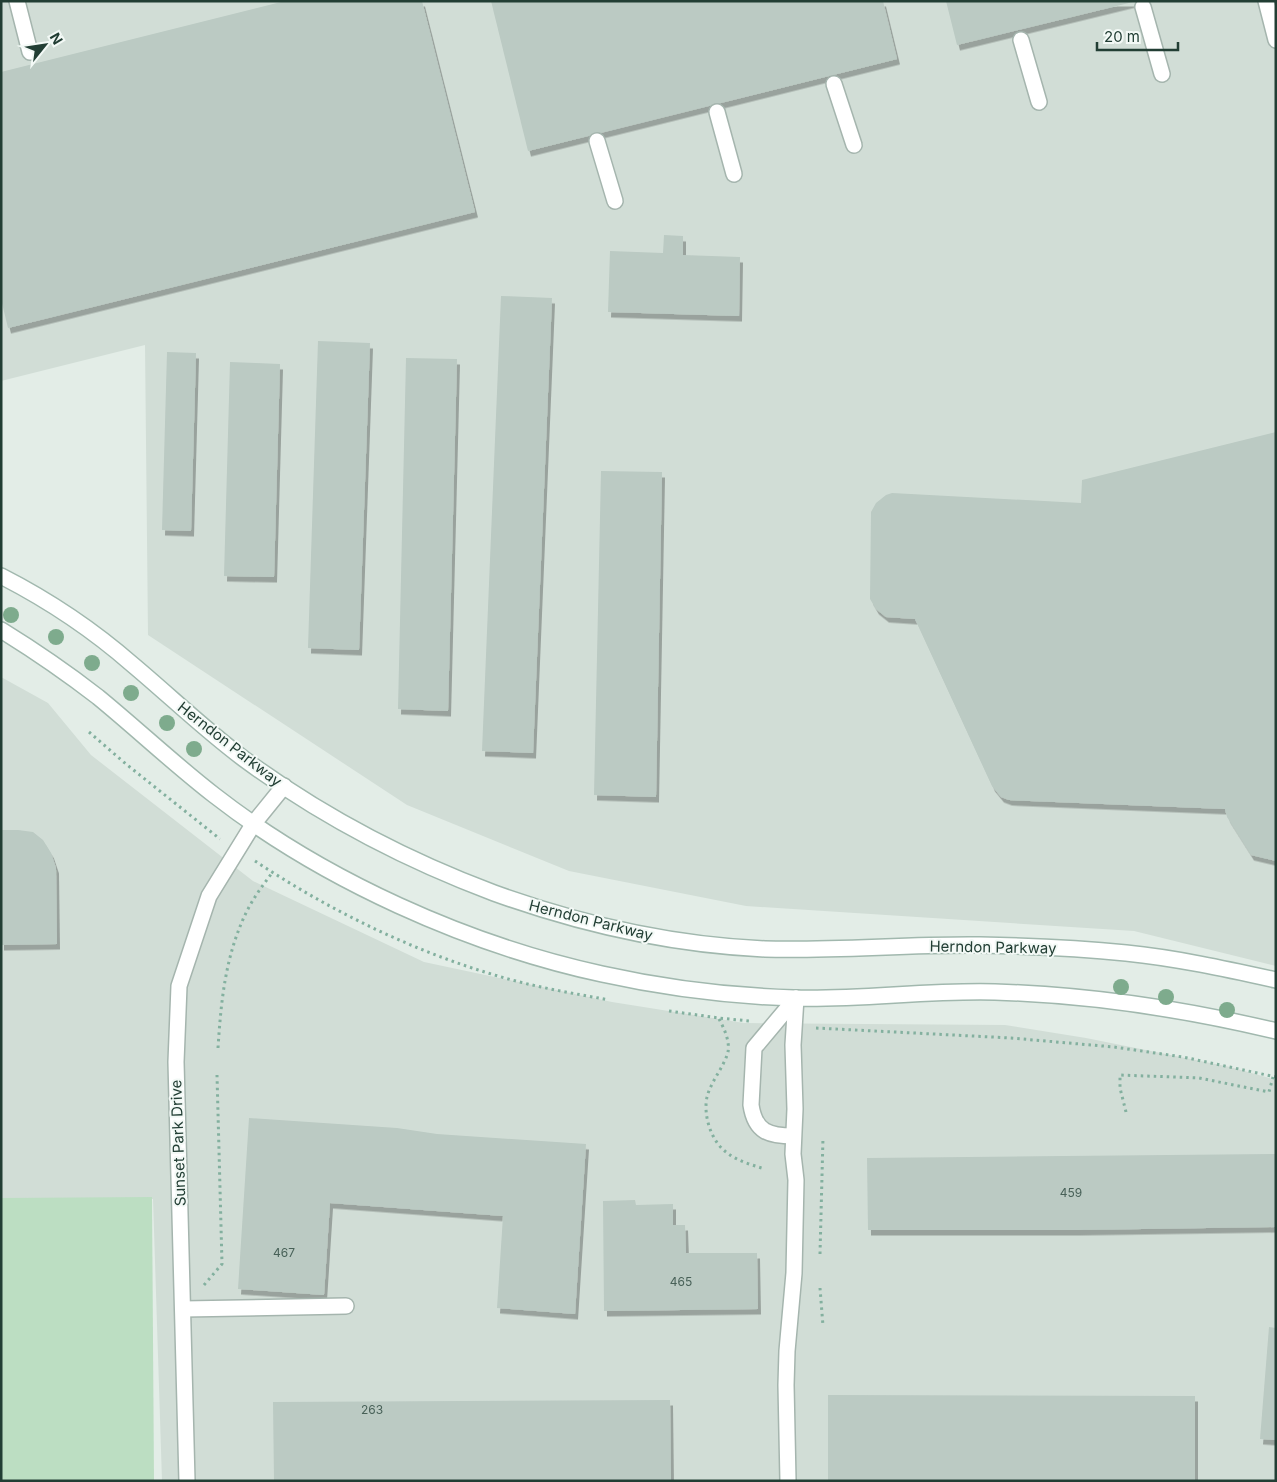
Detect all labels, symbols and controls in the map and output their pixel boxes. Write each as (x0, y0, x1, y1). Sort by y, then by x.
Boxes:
north arrow (20, 20, 70, 70)
scale bar (1097, 20, 1178, 52)
text: 20 m (1104, 27, 1140, 46)
text: N (47, 29, 67, 47)
street label: Herndon Parkway (174, 697, 286, 791)
street label: Herndon Parkway (527, 895, 655, 945)
street label: Herndon Parkway (929, 936, 1057, 958)
street label: Sunset Park Drive (166, 1079, 190, 1207)
house number: 459 (1060, 1185, 1082, 1200)
house number: 467 (273, 1245, 295, 1260)
house number: 465 (670, 1274, 692, 1289)
house number: 263 (361, 1402, 383, 1417)

